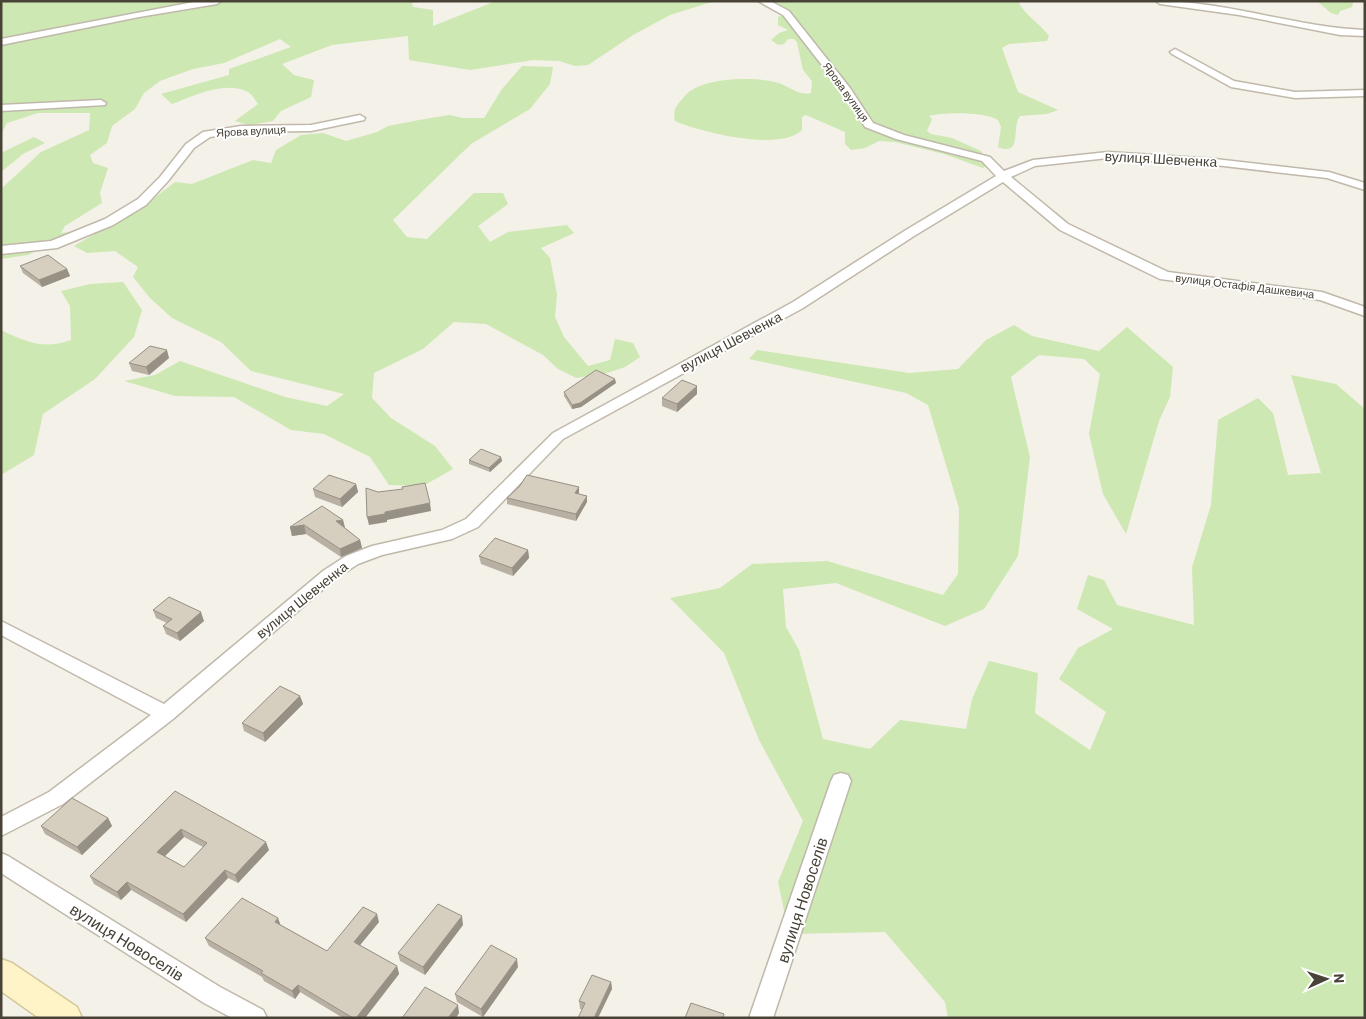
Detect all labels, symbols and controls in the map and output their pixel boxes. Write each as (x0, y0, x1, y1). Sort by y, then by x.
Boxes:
street label: Ярова вулиця (821, 60, 872, 124)
street label: Ярова вулиця (216, 122, 286, 139)
street label: вулиця Шевченка (1104, 147, 1218, 170)
street label: вулиця Остафія Дашкевича (1175, 271, 1316, 301)
street label: вулиця Шевченка (677, 308, 785, 376)
street label: вулиця Шевченка (253, 557, 351, 642)
street label: вулиця Новоселів (772, 835, 831, 965)
street label: вулиця Новоселів (67, 899, 188, 984)
north arrow (1301, 954, 1351, 1004)
text: N (1331, 973, 1348, 983)

